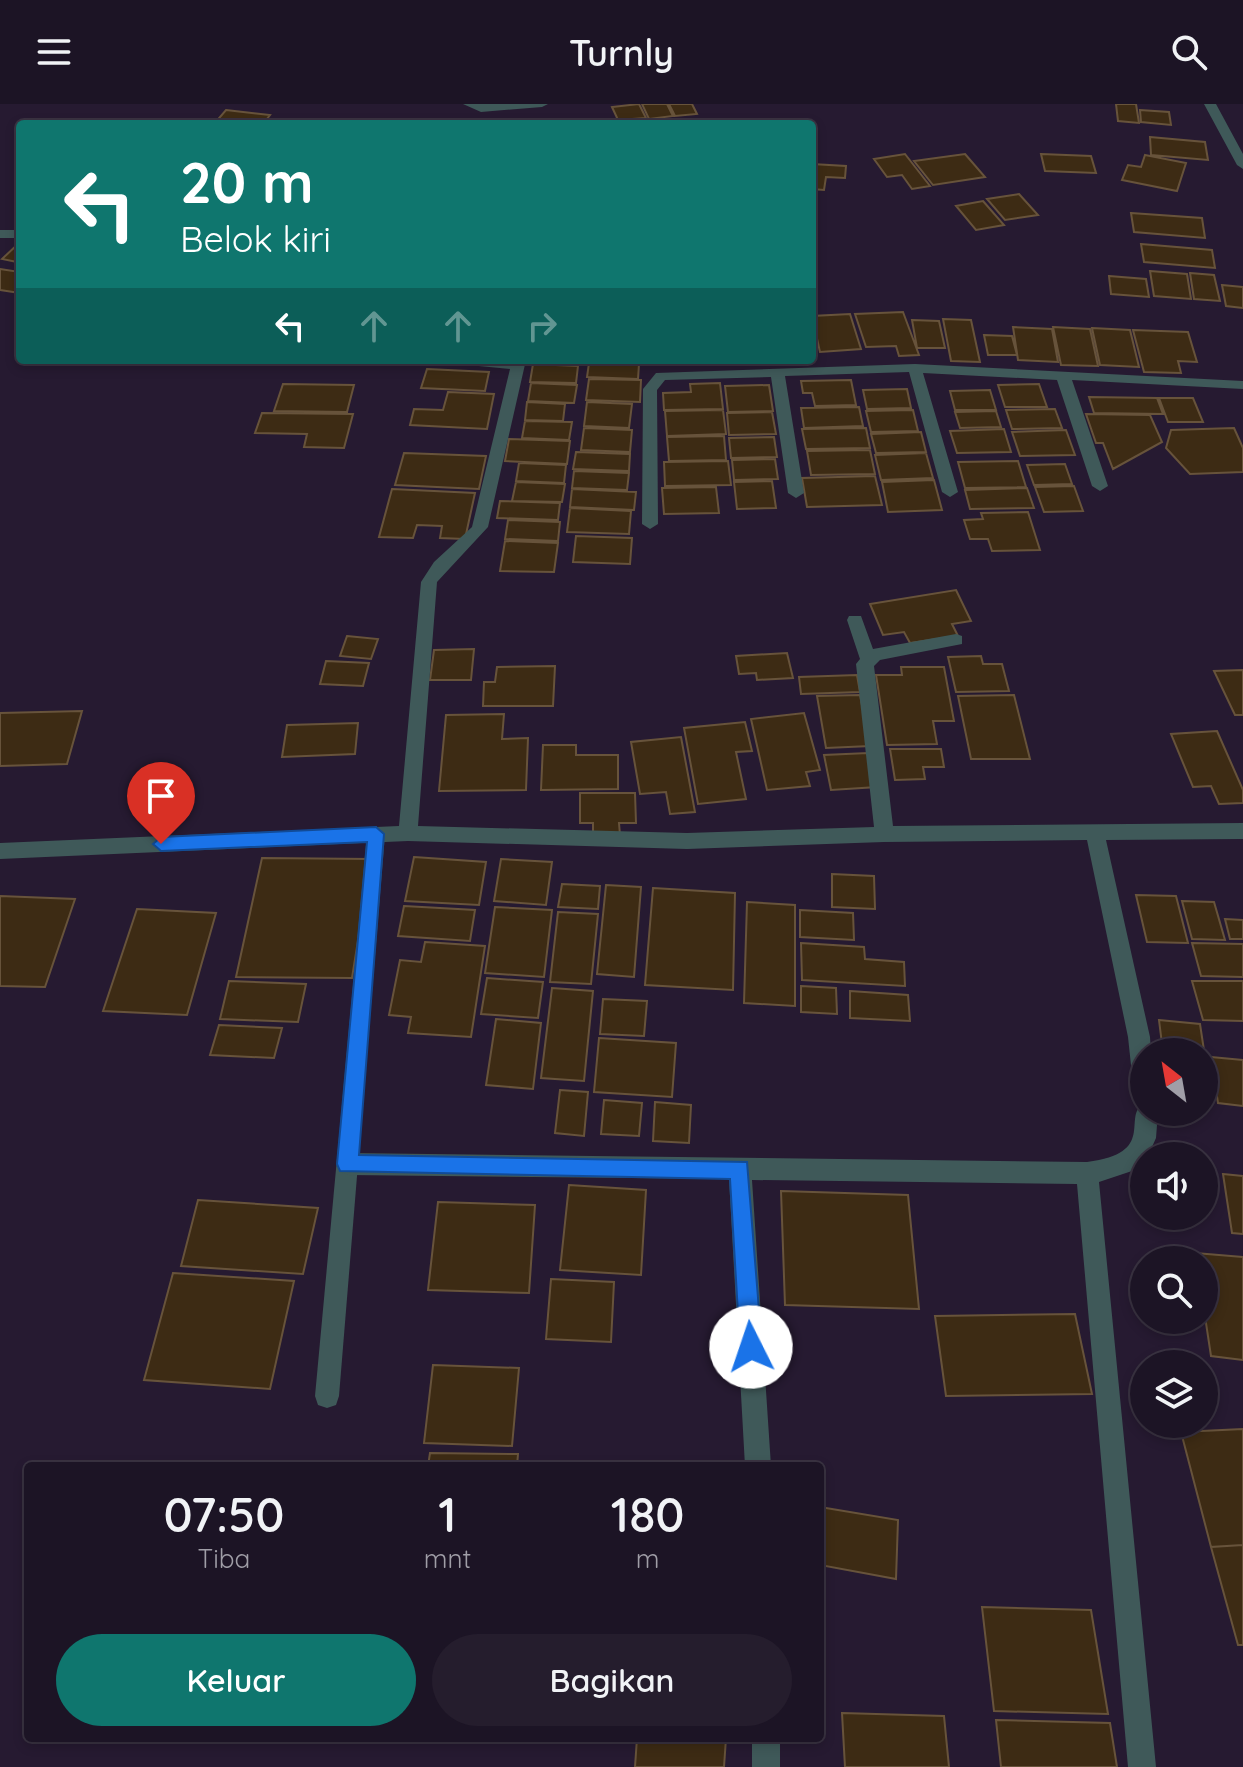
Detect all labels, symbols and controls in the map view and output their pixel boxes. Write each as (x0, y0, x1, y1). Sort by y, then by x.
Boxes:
icon: menu (32, 30, 76, 74)
text: Turnly (569, 30, 674, 75)
icon: search (1167, 30, 1211, 74)
text: 20 m (180, 147, 314, 217)
icon: left (48, 152, 152, 256)
text: Belok kiri (180, 216, 331, 261)
icon: left (268, 304, 312, 348)
icon: ahead (352, 304, 396, 348)
icon: ahead (436, 304, 480, 348)
icon: right (520, 304, 564, 348)
pin (127, 762, 195, 844)
icon: arrive (139, 774, 183, 818)
north arrow (1130, 1038, 1218, 1126)
map controls (1130, 1038, 1218, 1438)
button: sound (1130, 1142, 1218, 1230)
button: search (1130, 1246, 1218, 1334)
position arrow (709, 1305, 793, 1389)
button: layers (1130, 1350, 1218, 1438)
text: 07:50 (163, 1484, 284, 1544)
text: 1 (438, 1484, 457, 1544)
text: 180 (611, 1484, 685, 1544)
text: Tiba (198, 1542, 250, 1575)
text: mnt (424, 1542, 471, 1575)
text: m (636, 1542, 660, 1575)
button: Keluar (56, 1634, 416, 1726)
button: Bagikan (432, 1634, 792, 1726)

